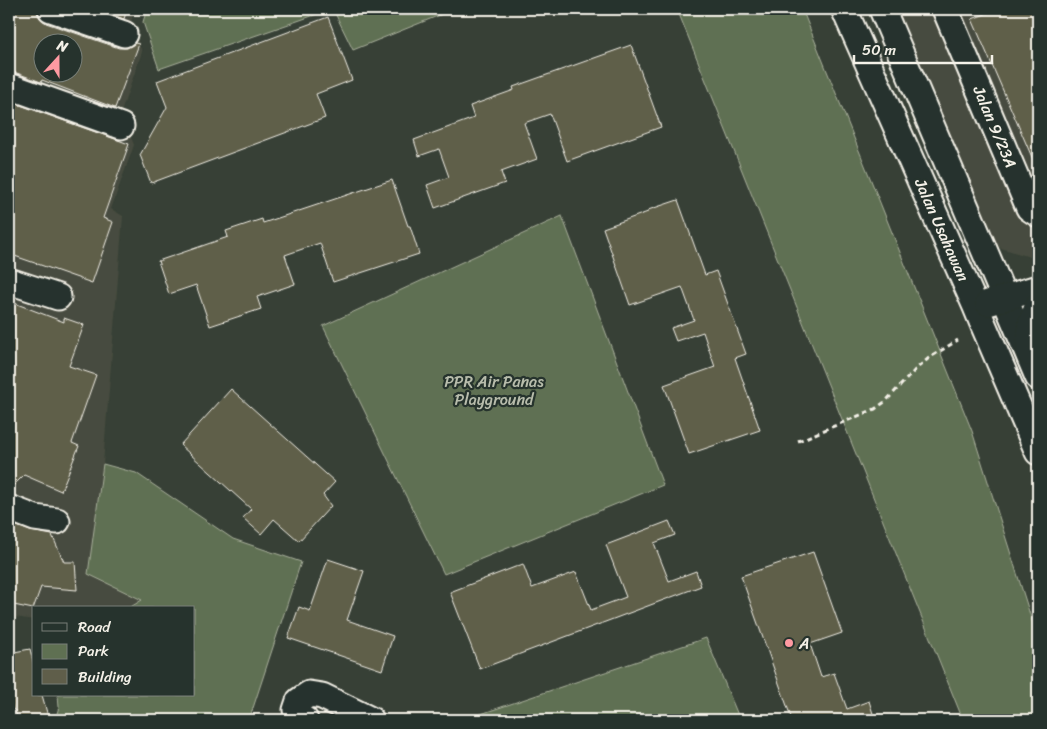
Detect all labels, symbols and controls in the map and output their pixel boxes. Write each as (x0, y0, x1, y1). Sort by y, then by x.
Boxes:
north arrow (32, 32, 82, 82)
scale bar (854, 32, 992, 64)
text: N (53, 33, 72, 60)
text: 50 m (862, 37, 897, 63)
street label: Jalan 9/23A (964, 80, 1025, 173)
street label: Jalan Usahawan (906, 173, 978, 287)
park label: PPR Air Panas Playground (444, 367, 544, 414)
legend (32, 606, 195, 696)
text: Road (78, 614, 111, 640)
place label: A (798, 629, 810, 658)
marker: A (783, 637, 795, 649)
text: Park (78, 638, 109, 664)
text: Building (78, 664, 132, 690)

